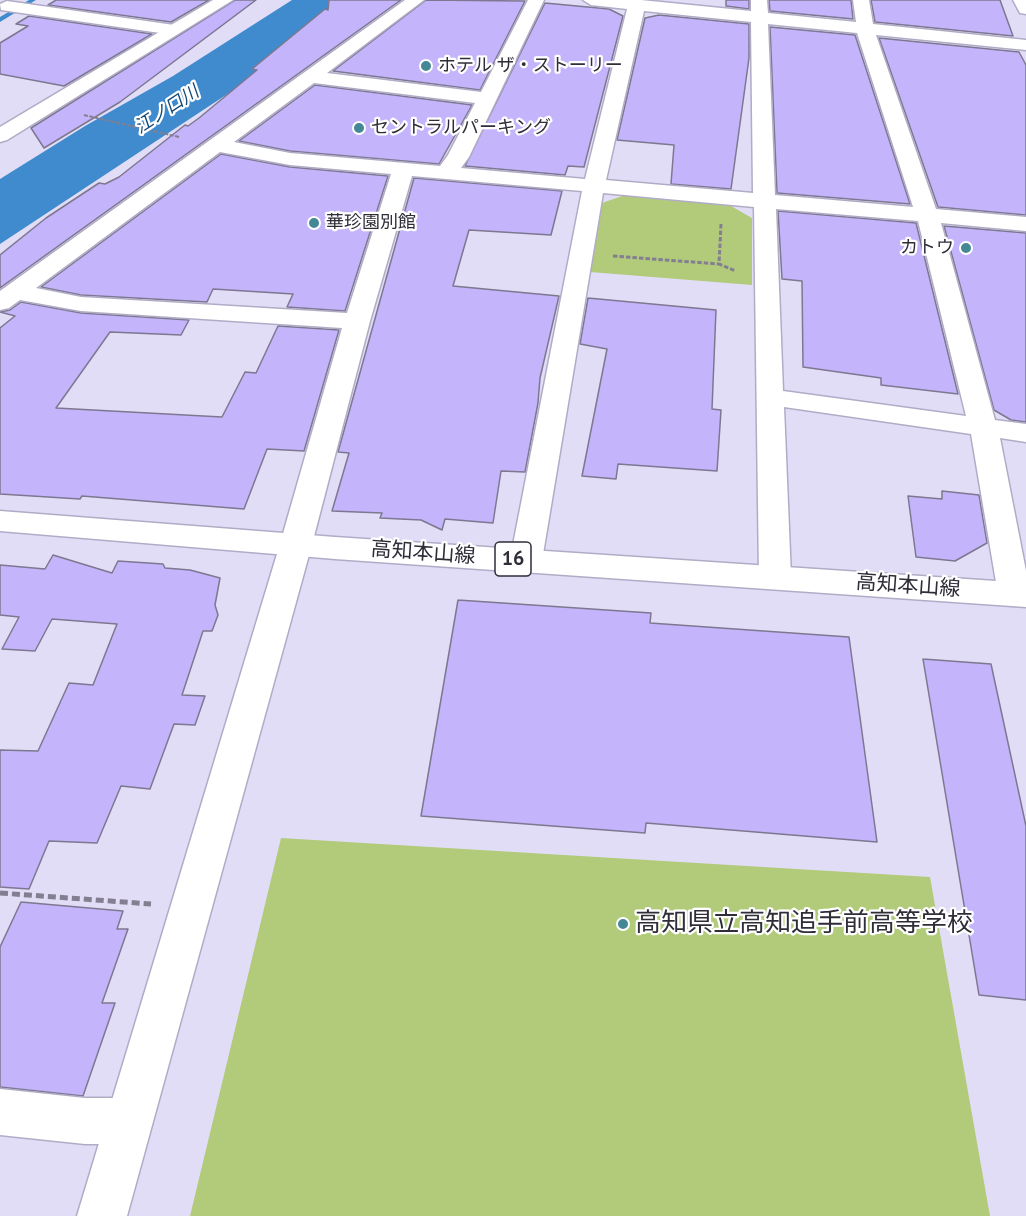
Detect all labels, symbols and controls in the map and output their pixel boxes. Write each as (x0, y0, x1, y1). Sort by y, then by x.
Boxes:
place label: ホテル ザ・ストーリー (438, 55, 623, 77)
marker: ホテル ザ・ストーリー (419, 59, 433, 73)
water label: 江ノ口川 (131, 81, 203, 139)
place label: セントラルパーキング (371, 117, 551, 139)
marker: セントラルパーキング (352, 121, 366, 135)
place label: 華珍園別館 (326, 212, 416, 234)
marker: 華珍園別館 (307, 216, 321, 230)
place label: カトウ (900, 237, 954, 259)
marker: カトウ (959, 241, 973, 255)
street label: 高知本山線 (370, 537, 476, 569)
road number: 16 (495, 542, 531, 576)
street label: 高知本山線 (855, 570, 961, 602)
place label: 高知県立高知追手前高等学校 (635, 908, 973, 940)
marker: 高知県立高知追手前高等学校 (616, 917, 630, 931)

